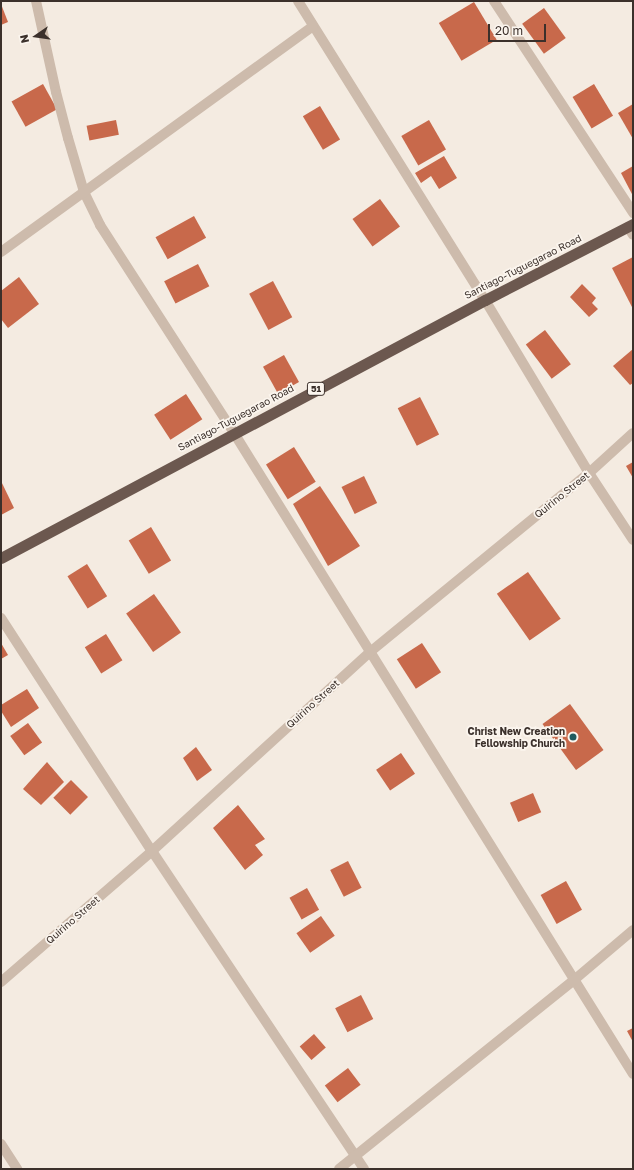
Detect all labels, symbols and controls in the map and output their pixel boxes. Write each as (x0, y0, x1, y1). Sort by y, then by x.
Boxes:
north arrow (16, 16, 56, 56)
scale bar (490, 16, 548, 42)
text: 20 m (495, 23, 523, 38)
text: N (17, 33, 31, 44)
street label: Santiago-Tuguegarao Road (463, 232, 583, 302)
street label: Santiago-Tuguegarao Road (176, 382, 296, 454)
road number: 51 (306, 382, 326, 396)
street label: Quirino Street (532, 469, 592, 521)
street label: Quirino Street (284, 677, 342, 731)
place label: Christ New Creation Fellowship Church (468, 725, 565, 748)
marker: Christ New Creation Fellowship Church (568, 732, 578, 742)
street label: Quirino Street (44, 894, 102, 946)

